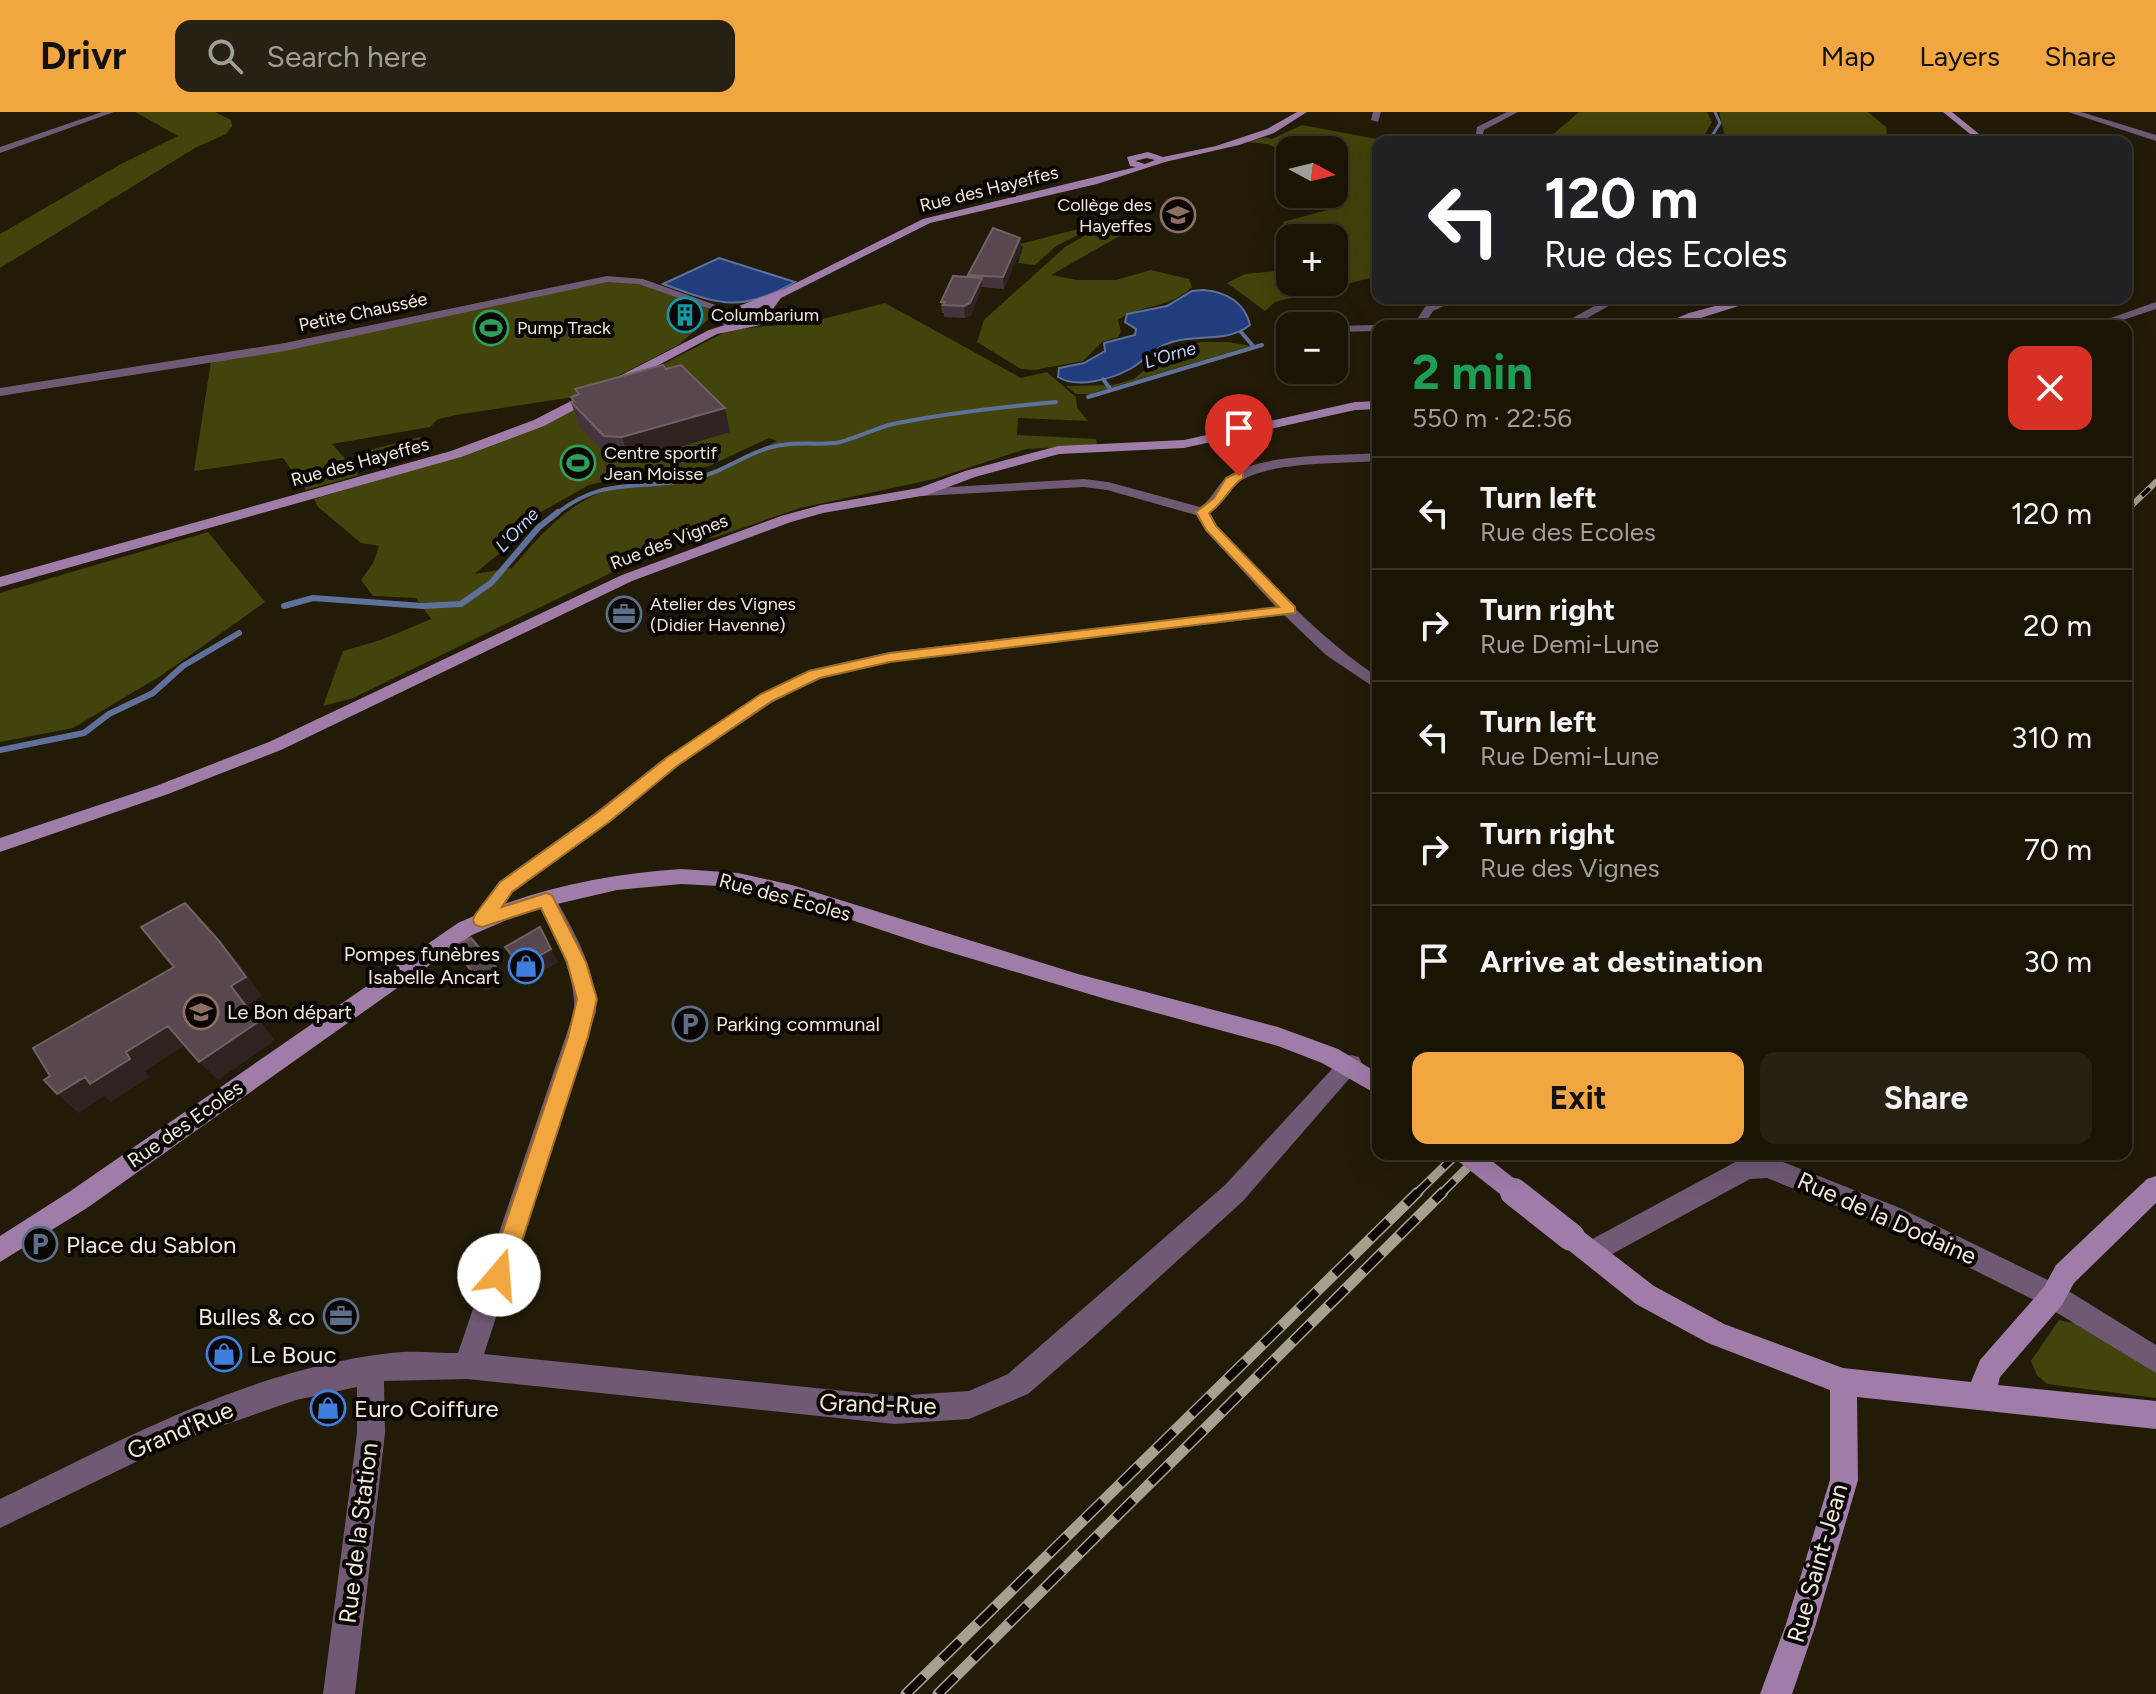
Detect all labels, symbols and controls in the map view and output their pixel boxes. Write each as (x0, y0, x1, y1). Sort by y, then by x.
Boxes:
search box (175, 20, 735, 92)
text: Drivr (40, 33, 127, 79)
icon: search (203, 34, 247, 78)
text: Search here (267, 38, 427, 75)
text: Map (1821, 39, 1875, 73)
text: Layers (1919, 39, 2000, 73)
text: Share (2044, 39, 2116, 73)
north arrow (1276, 136, 1348, 208)
map controls (1276, 136, 1348, 384)
street label: Rue des Hayeffes (918, 161, 1060, 217)
text: 120 m (1544, 165, 1699, 232)
icon: left (1412, 168, 1516, 272)
place label: Collège des Hayeffes (1057, 194, 1152, 237)
school or university icon: Collège des Hayeffes (1159, 196, 1197, 234)
button: + (1276, 224, 1348, 296)
text: Rue des Ecoles (1544, 233, 1788, 276)
street label: Petite Chaussée (297, 288, 429, 336)
building icon: Columbarium (666, 296, 704, 334)
place label: Columbarium (711, 304, 819, 326)
sports icon: Pump Track (472, 309, 510, 347)
button: − (1276, 312, 1348, 384)
place label: Pump Track (517, 317, 611, 339)
water label: L'Orne (1141, 337, 1199, 373)
text: 2 min (1412, 343, 1533, 401)
button: close (2008, 346, 2092, 430)
pin (1205, 394, 1273, 476)
text: 550 m · 22:56 (1412, 402, 1572, 434)
icon: arrive (1217, 406, 1261, 450)
street label: Rue des Hayeffes (289, 433, 431, 491)
place label: Centre sportif Jean Moisse (604, 442, 718, 485)
sports icon: Centre sportif Jean Moisse (559, 444, 597, 482)
text: Turn left (1480, 479, 1597, 516)
icon: left (1412, 491, 1456, 535)
text: 120 m (2011, 495, 2092, 532)
water label: L'Orne (491, 503, 543, 557)
street label: Rue des Vignes (607, 509, 731, 575)
text: Rue des Ecoles (1480, 516, 1656, 548)
text: Turn right (1480, 591, 1615, 628)
place label: Atelier des Vignes (Didier Havenne) (650, 593, 796, 636)
office icon: Atelier des Vignes (Didier Havenne) (605, 595, 643, 633)
icon: right (1412, 603, 1456, 647)
text: 20 m (2023, 607, 2092, 644)
text: Rue Demi-Lune (1480, 628, 1659, 660)
text: Turn left (1480, 703, 1597, 740)
icon: left (1412, 715, 1456, 759)
text: 310 m (2011, 719, 2092, 756)
text: Rue Demi-Lune (1480, 740, 1659, 772)
text: Turn right (1480, 815, 1615, 852)
icon: right (1412, 827, 1456, 871)
text: 70 m (2024, 831, 2092, 868)
text: Rue des Vignes (1480, 852, 1660, 884)
street label: Rue des Ecoles (717, 868, 853, 926)
icon: arrive (1412, 939, 1456, 983)
place label: Pompes funèbres Isabelle Ancart (344, 942, 500, 989)
text: Arrive at destination (1480, 943, 1763, 980)
text: 30 m (2024, 943, 2092, 980)
shop icon: Pompes funèbres Isabelle Ancart (507, 947, 545, 985)
school or university icon: Le Bon départ (182, 993, 220, 1031)
place label: Le Bon départ (227, 1000, 352, 1024)
parking icon: Parking communal (671, 1005, 709, 1043)
place label: Parking communal (716, 1012, 880, 1036)
button: Exit (1412, 1052, 1744, 1144)
button: Share (1760, 1052, 2092, 1144)
street label: Rue des Ecoles (123, 1075, 247, 1173)
street label: Rue de la Dodaine (1793, 1166, 1981, 1270)
parking icon: Place du Sablon (21, 1225, 59, 1263)
place label: Place du Sablon (66, 1230, 236, 1259)
position arrow (457, 1233, 541, 1317)
office icon: Bulles & co (322, 1297, 360, 1335)
place label: Bulles & co (198, 1302, 315, 1331)
shop icon: Le Bouc (205, 1335, 243, 1373)
place label: Le Bouc (250, 1340, 336, 1369)
street label: Grand-Rue (819, 1387, 937, 1421)
shop icon: Euro Coiffure (309, 1389, 347, 1427)
place label: Euro Coiffure (354, 1394, 499, 1423)
street label: Grand'Rue (123, 1395, 237, 1465)
street label: Rue de la Station (333, 1441, 383, 1625)
street label: Rue Saint-Jean (1781, 1480, 1853, 1646)

